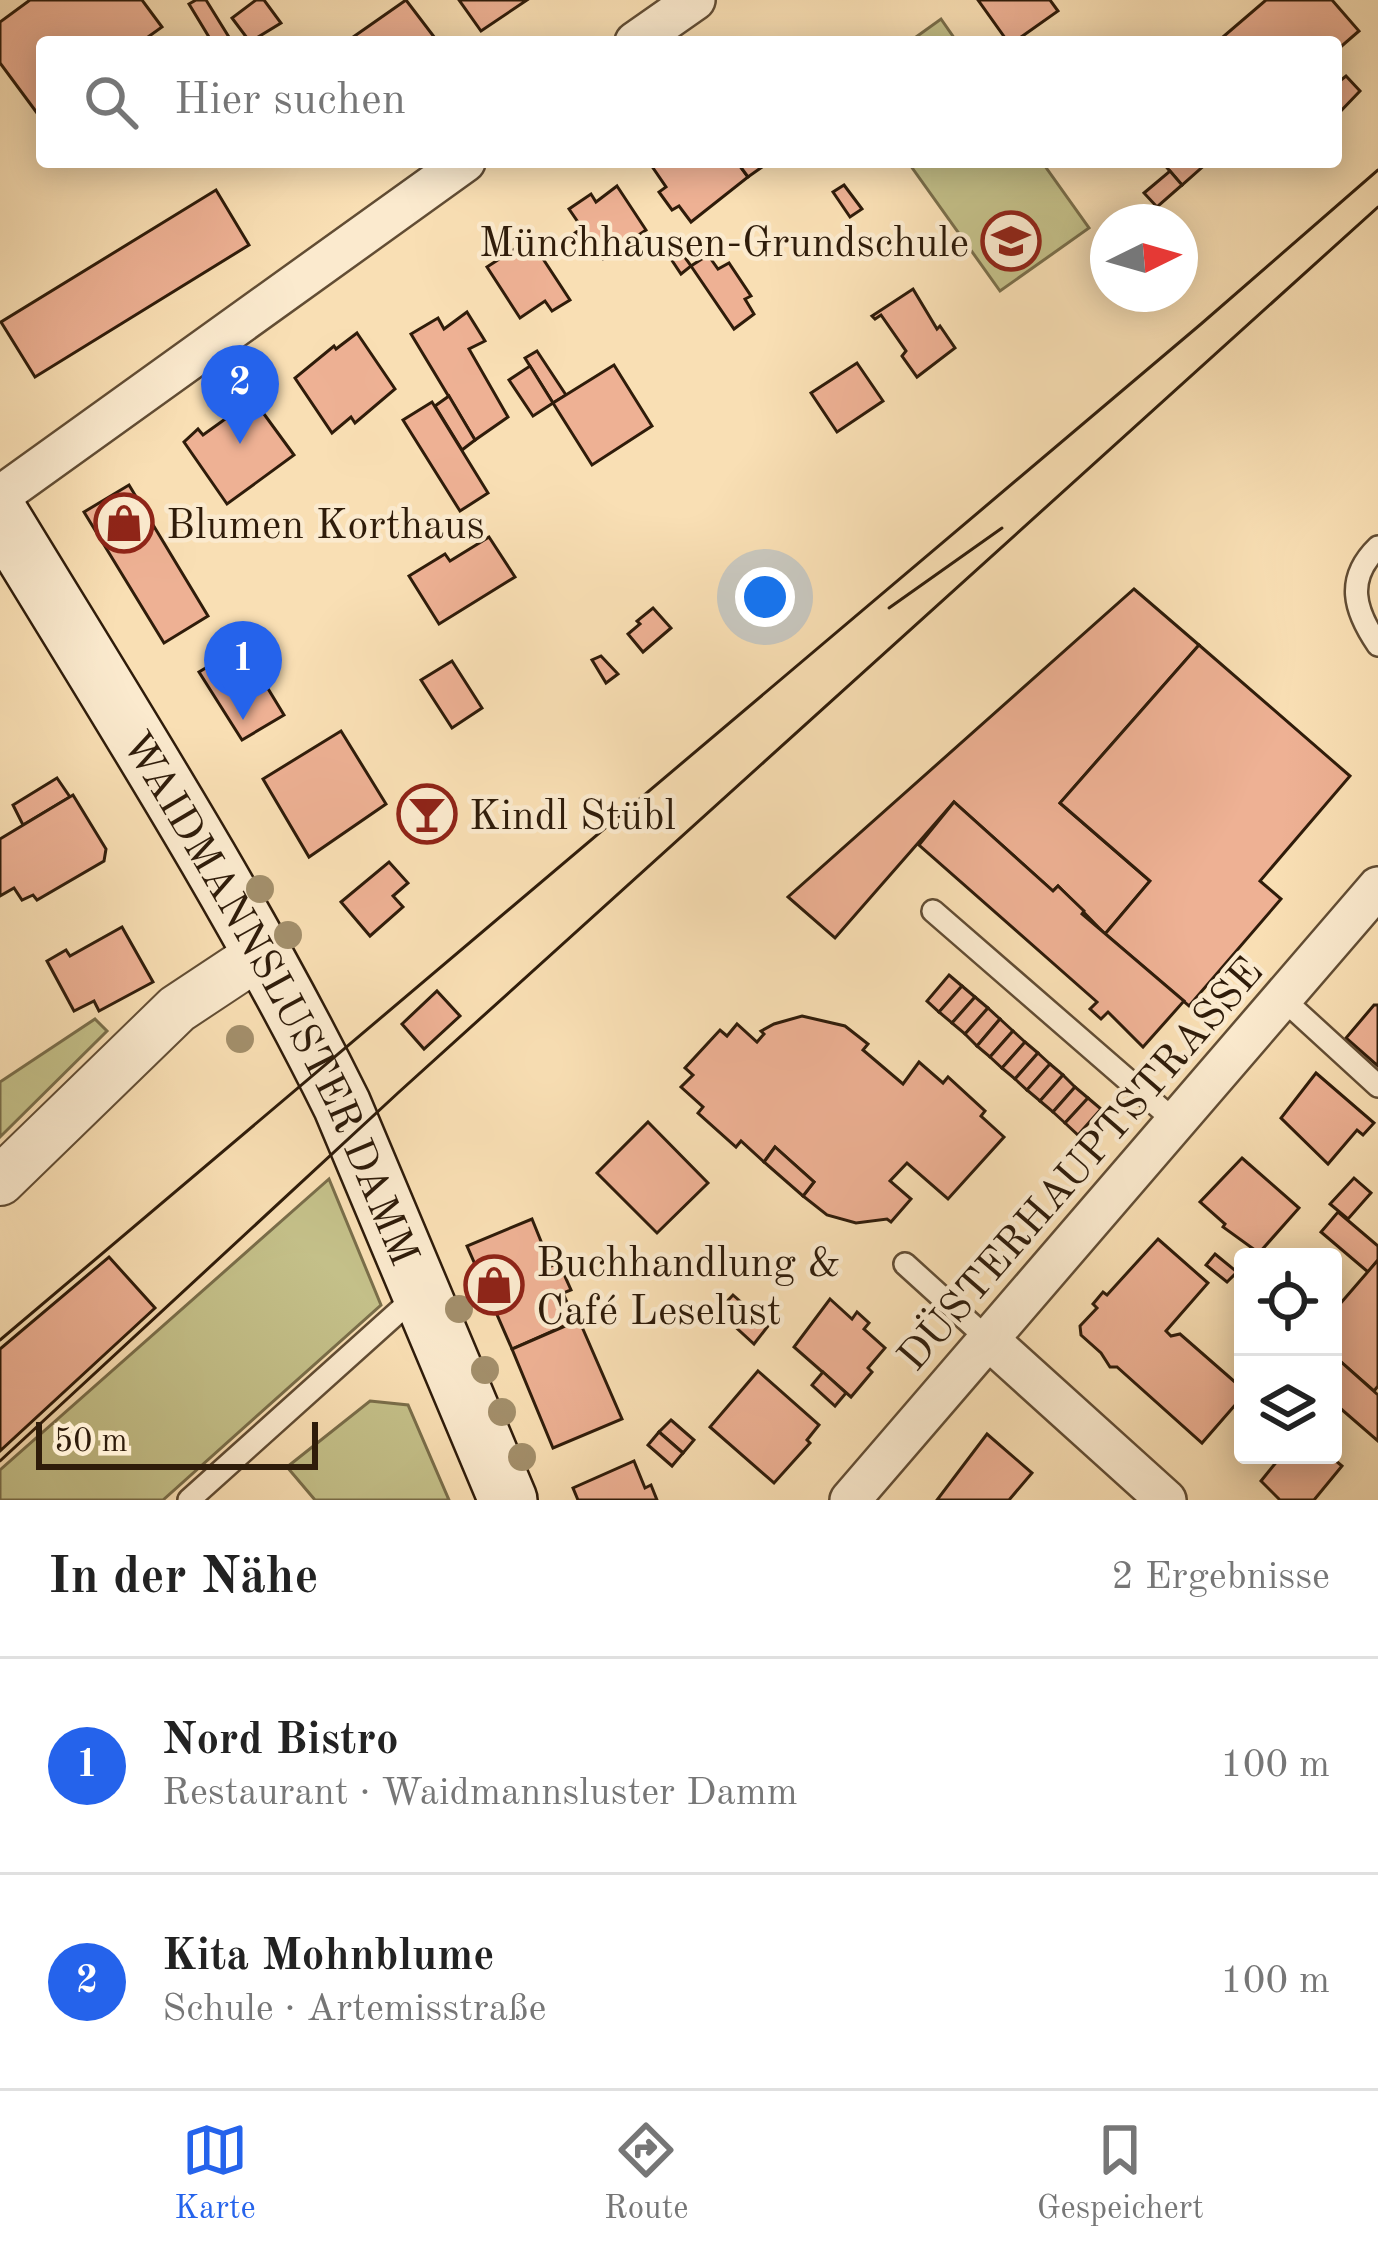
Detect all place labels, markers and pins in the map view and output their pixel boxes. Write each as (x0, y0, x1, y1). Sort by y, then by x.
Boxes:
school or university icon: Münchhausen-Grundschule (980, 210, 1042, 272)
place label: Münchhausen-Grundschule (479, 224, 969, 266)
pin: 2 (201, 345, 279, 444)
shop icon: Blumen Korthaus (93, 492, 155, 554)
place label: Blumen Korthaus (166, 506, 485, 548)
pin: 1 (204, 621, 282, 720)
bar icon: Kindl Stübl (396, 783, 458, 845)
place label: Kindl Stübl (469, 797, 676, 839)
place label: Buchhandlung & Café Leselust (536, 1244, 841, 1334)
shop icon: Buchhandlung & Café Leselust (463, 1254, 525, 1316)

